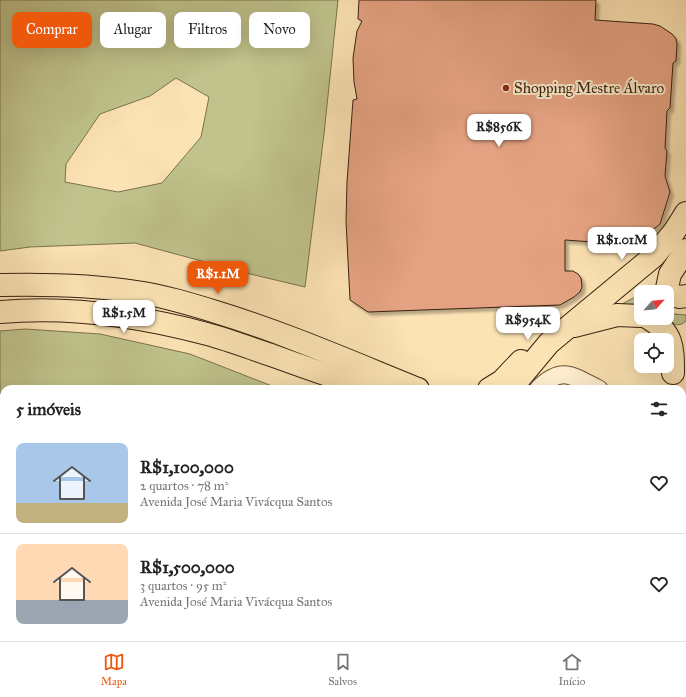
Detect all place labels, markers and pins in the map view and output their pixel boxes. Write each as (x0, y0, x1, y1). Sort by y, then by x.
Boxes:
place label: Shopping Mestre Álvaro (514, 78, 664, 97)
marker: Shopping Mestre Álvaro (501, 83, 511, 93)
pin: R$856K (466, 114, 532, 148)
pin: R$1.01M (585, 227, 659, 261)
pin: R$1.1M (185, 261, 251, 295)
pin: R$1.5M (91, 300, 157, 334)
pin: R$954K (495, 307, 561, 341)

